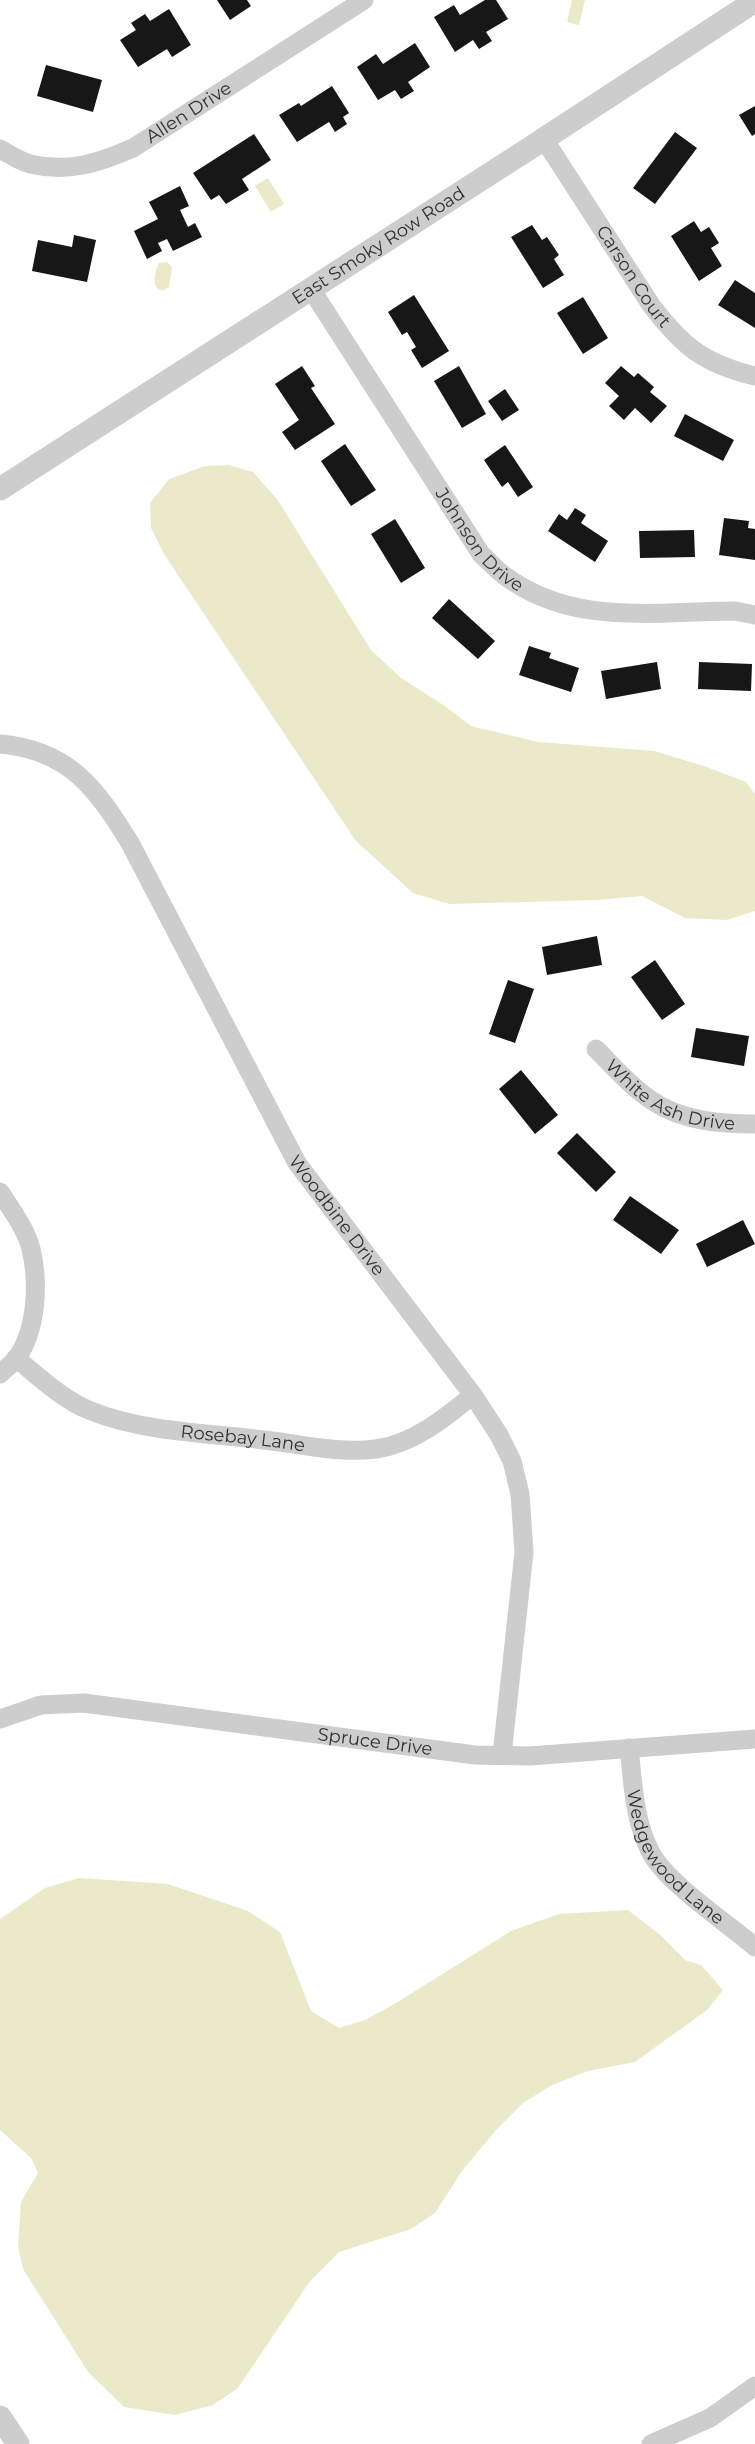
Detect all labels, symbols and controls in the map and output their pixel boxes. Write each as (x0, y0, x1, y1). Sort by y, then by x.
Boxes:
street label: Allen Drive (142, 77, 236, 148)
street label: East Smoky Row Road (288, 182, 469, 309)
street label: Carson Court (592, 221, 675, 332)
street label: Johnson Drive (430, 483, 528, 596)
street label: White Ash Drive (601, 1055, 736, 1135)
street label: Woodbine Drive (284, 1151, 390, 1280)
street label: Rosebay Lane (179, 1420, 307, 1457)
street label: Spruce Drive (316, 1723, 434, 1760)
street label: Wedgewood Lane (622, 1788, 729, 1929)

